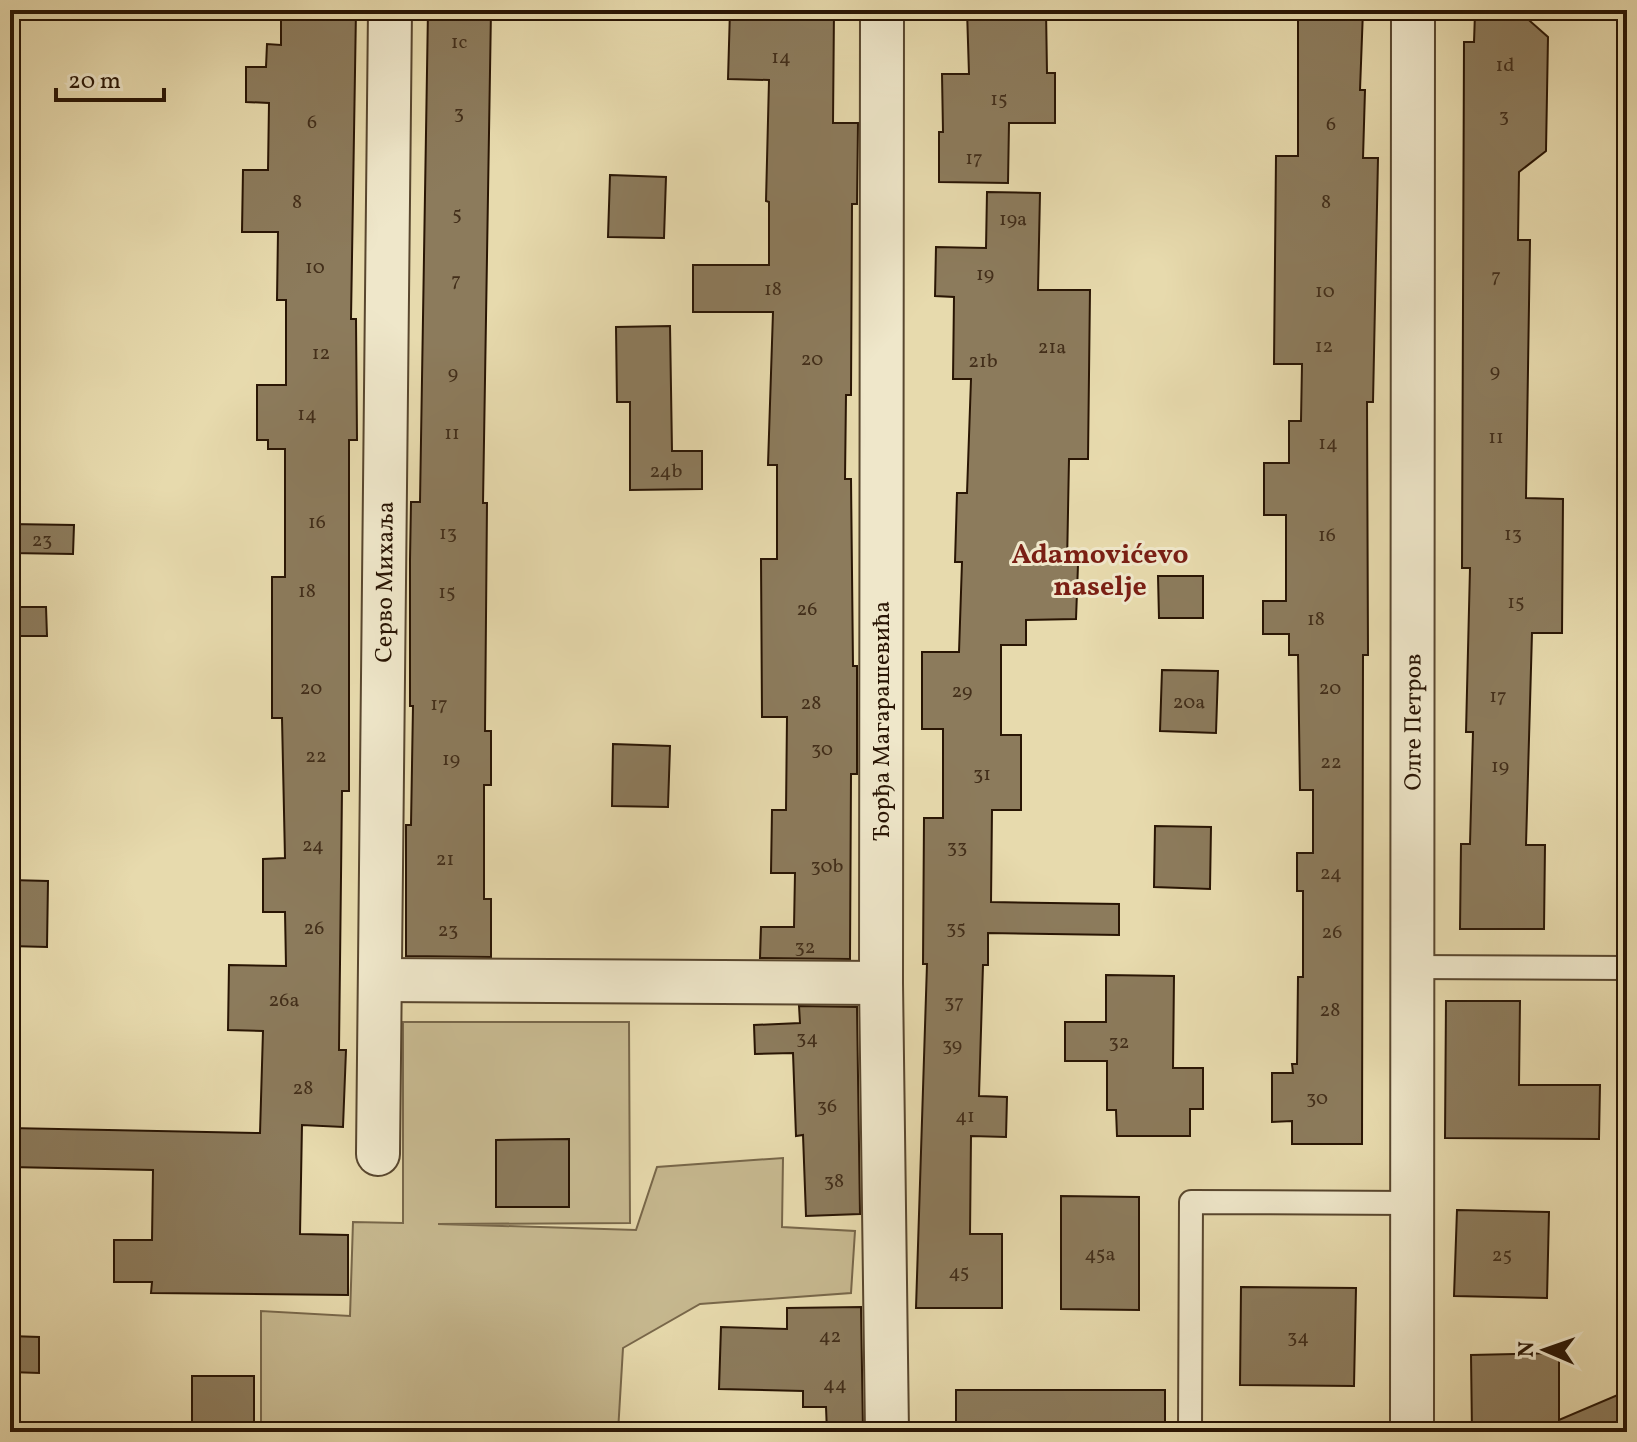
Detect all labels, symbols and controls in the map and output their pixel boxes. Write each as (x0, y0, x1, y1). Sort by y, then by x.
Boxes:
house number: 1c (451, 29, 467, 57)
house number: 14 (771, 44, 791, 72)
scale bar (56, 52, 164, 102)
house number: 1d (1495, 52, 1515, 80)
text: 20 m (68, 65, 121, 99)
house number: 15 (990, 86, 1008, 114)
house number: 3 (454, 100, 464, 128)
house number: 3 (1499, 103, 1509, 131)
house number: 6 (307, 109, 317, 137)
house number: 6 (1326, 111, 1336, 139)
house number: 17 (965, 145, 983, 173)
house number: 8 (292, 189, 302, 217)
house number: 8 (1321, 189, 1331, 217)
house number: 5 (452, 201, 462, 229)
house number: 19a (999, 206, 1027, 234)
house number: 10 (305, 254, 325, 282)
house number: 19 (976, 261, 994, 289)
house number: 7 (1491, 263, 1501, 291)
house number: 7 (451, 267, 461, 295)
house number: 18 (764, 276, 782, 304)
house number: 10 (1315, 278, 1335, 306)
house number: 12 (1315, 333, 1333, 361)
house number: 21a (1038, 334, 1066, 362)
house number: 12 (312, 340, 330, 368)
house number: 20 (801, 346, 823, 374)
house number: 21b (968, 348, 998, 376)
house number: 9 (1490, 358, 1500, 386)
house number: 9 (448, 360, 458, 388)
house number: 14 (297, 401, 317, 429)
house number: 11 (444, 420, 460, 448)
house number: 11 (1488, 424, 1504, 452)
house number: 14 (1318, 430, 1338, 458)
house number: 24b (649, 458, 683, 486)
street label: Серво Михаља (368, 501, 404, 663)
house number: 16 (308, 509, 326, 537)
house number: 13 (439, 520, 457, 548)
house number: 13 (1504, 521, 1522, 549)
house number: 16 (1318, 522, 1336, 550)
house number: 23 (32, 527, 52, 555)
district label: Adamovićevo naselje (1011, 536, 1189, 607)
house number: 18 (298, 578, 316, 606)
house number: 15 (438, 579, 456, 607)
house number: 15 (1507, 589, 1525, 617)
house number: 26 (797, 596, 817, 624)
street label: Ђорђа Магарашевића (866, 601, 900, 841)
house number: 18 (1307, 606, 1325, 634)
street label: Олге Петров (1397, 654, 1432, 790)
house number: 20 (300, 675, 322, 703)
house number: 20 (1319, 675, 1341, 703)
house number: 29 (952, 678, 972, 706)
house number: 17 (1489, 683, 1507, 711)
house number: 20a (1173, 689, 1205, 717)
house number: 28 (801, 690, 821, 718)
house number: 17 (430, 691, 448, 719)
house number: 30 (811, 736, 833, 764)
house number: 22 (305, 743, 327, 771)
house number: 19 (442, 746, 460, 774)
house number: 22 (1320, 749, 1342, 777)
house number: 19 (1491, 753, 1509, 781)
house number: 31 (973, 761, 991, 789)
house number: 24 (302, 832, 324, 860)
house number: 33 (947, 834, 967, 862)
house number: 21 (436, 846, 454, 874)
house number: 30b (811, 853, 843, 881)
house number: 24 (1320, 860, 1342, 888)
house number: 26 (304, 915, 324, 943)
house number: 35 (946, 915, 966, 943)
house number: 23 (438, 917, 458, 945)
house number: 26 (1322, 919, 1342, 947)
house number: 32 (795, 934, 816, 962)
house number: 26a (269, 987, 299, 1015)
house number: 37 (944, 989, 964, 1017)
house number: 28 (1320, 997, 1340, 1025)
house number: 34 (796, 1025, 818, 1053)
house number: 32 (1109, 1029, 1130, 1057)
house number: 39 (942, 1032, 962, 1060)
house number: 28 (293, 1075, 313, 1103)
house number: 30 (1306, 1085, 1328, 1113)
house number: 36 (817, 1093, 837, 1121)
house number: 41 (955, 1103, 975, 1131)
house number: 38 (824, 1168, 844, 1196)
house number: 45a (1085, 1241, 1115, 1269)
house number: 25 (1492, 1242, 1512, 1270)
house number: 45 (949, 1259, 969, 1287)
north arrow (1505, 1310, 1585, 1390)
house number: 42 (819, 1323, 841, 1351)
house number: 34 (1287, 1324, 1309, 1352)
text: N (1512, 1341, 1543, 1358)
house number: 44 (823, 1371, 847, 1399)

